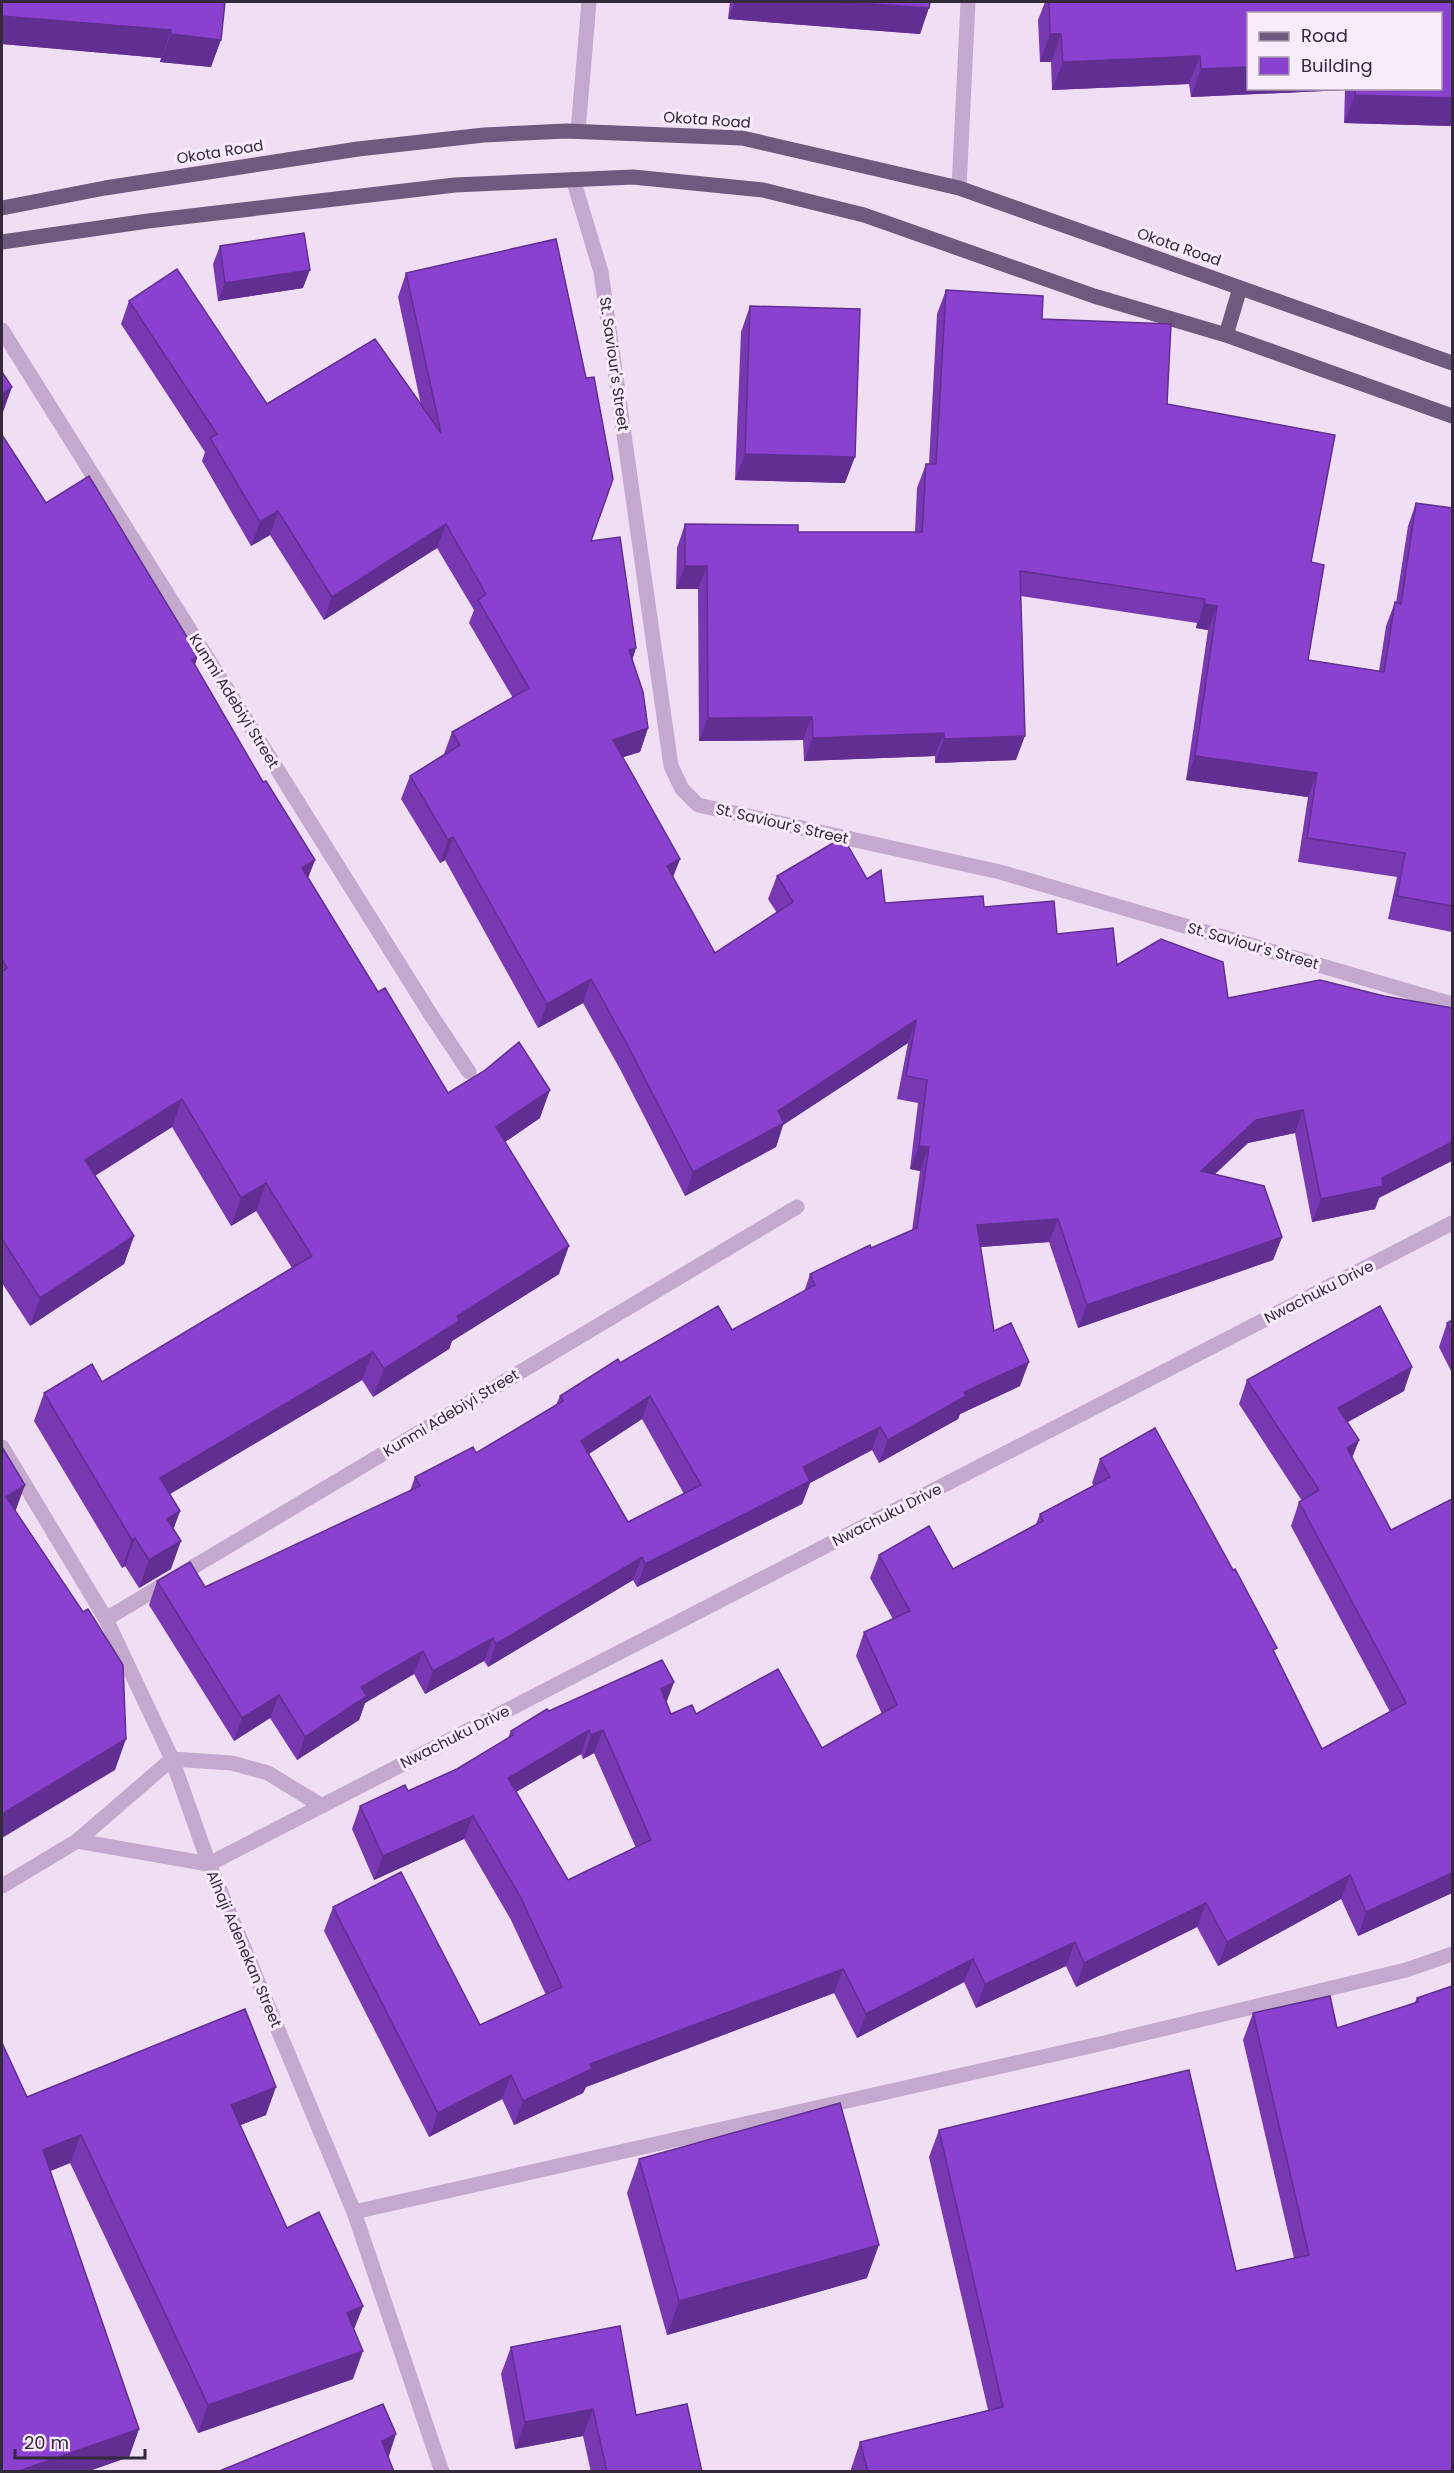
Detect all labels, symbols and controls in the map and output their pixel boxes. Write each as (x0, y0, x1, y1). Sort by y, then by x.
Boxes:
legend (1247, 12, 1442, 90)
text: Road (1301, 23, 1348, 48)
text: Building (1301, 53, 1373, 78)
street label: Okota Road (663, 106, 752, 133)
street label: Okota Road (175, 134, 265, 169)
street label: Okota Road (1134, 222, 1224, 271)
street label: St. Saviour's Street (595, 295, 634, 432)
street label: Kunmi Adebiyi Street (185, 630, 284, 772)
street label: St. Saviour's Street (714, 798, 850, 849)
street label: St. Saviour's Street (1185, 917, 1321, 974)
street label: Nwachuku Drive (1260, 1255, 1377, 1328)
street label: Kunmi Adebiyi Street (379, 1364, 522, 1461)
street label: Nwachuku Drive (828, 1478, 945, 1551)
street label: Nwachuku Drive (396, 1700, 513, 1773)
street label: Alhaji Adenekan Street (202, 1867, 287, 2031)
scale bar (15, 2422, 146, 2460)
text: 20 m (24, 2430, 69, 2455)

